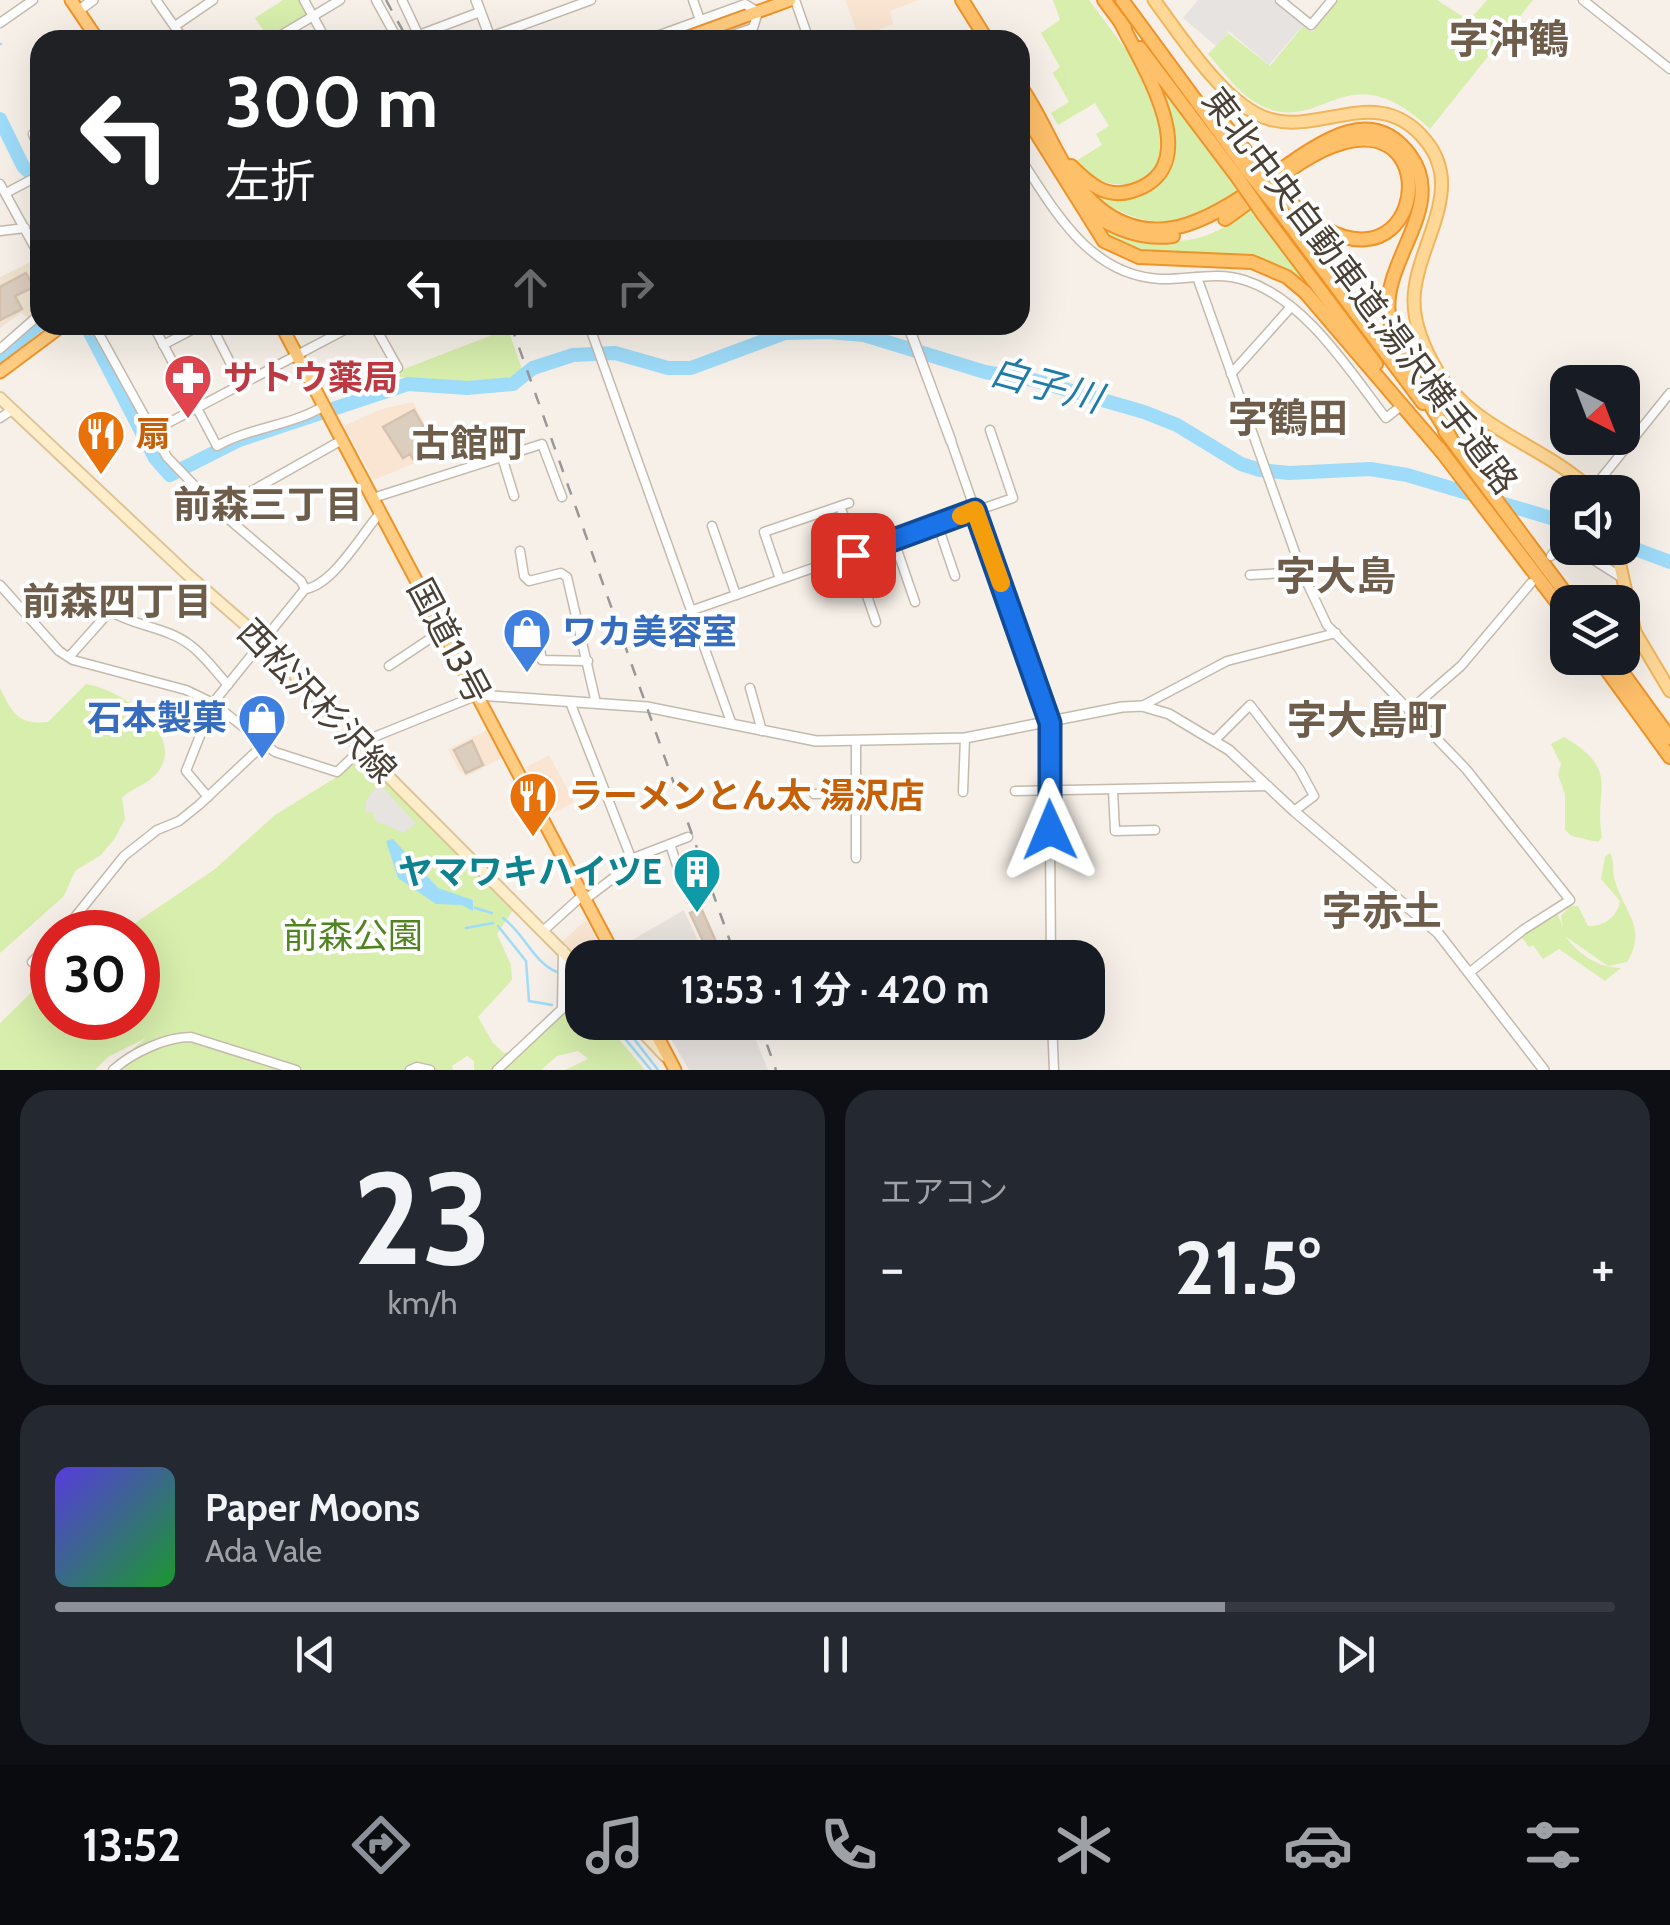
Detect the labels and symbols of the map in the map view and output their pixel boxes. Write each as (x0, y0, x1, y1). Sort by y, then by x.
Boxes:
district label: 字沖鶴 (1449, 14, 1569, 63)
street label: 東北中央自動車道;湯沢横手道路 (1194, 79, 1527, 502)
water label: 白子川 (985, 347, 1111, 423)
pharmacy icon: サトウ薬局 (162, 352, 214, 420)
place label: サトウ薬局 (223, 356, 398, 399)
north arrow (1550, 365, 1640, 455)
district label: 字鶴田 (1228, 393, 1348, 442)
restaurant icon: 扇 (75, 408, 127, 476)
place label: 扇 (136, 412, 171, 455)
district label: 古館町 (412, 420, 526, 467)
district label: 前森三丁目 (173, 481, 363, 528)
pin (811, 513, 896, 598)
district label: 字大島 (1276, 551, 1396, 600)
street label: 国道13号 (399, 571, 500, 711)
district label: 前森四丁目 (22, 578, 212, 625)
shop icon: ワカ美容室 (501, 606, 553, 674)
street label: 西松沢杉沢線 (229, 610, 406, 791)
place label: ワカ美容室 (562, 610, 737, 653)
shop icon: 石本製菓 (236, 692, 288, 760)
district label: 字大島町 (1287, 695, 1447, 744)
place label: 石本製菓 (87, 696, 227, 739)
restaurant icon: ラーメンとん太 湯沢店 (507, 770, 559, 838)
place label: ラーメンとん太 湯沢店 (568, 774, 924, 817)
position arrow (998, 778, 1102, 882)
building icon: ヤマワキハイツE (671, 846, 723, 914)
place label: ヤマワキハイツE (398, 850, 662, 893)
district label: 字赤土 (1322, 886, 1442, 935)
speed limit sign: 30 (30, 910, 160, 1040)
park label: 前森公園 (283, 914, 423, 957)

